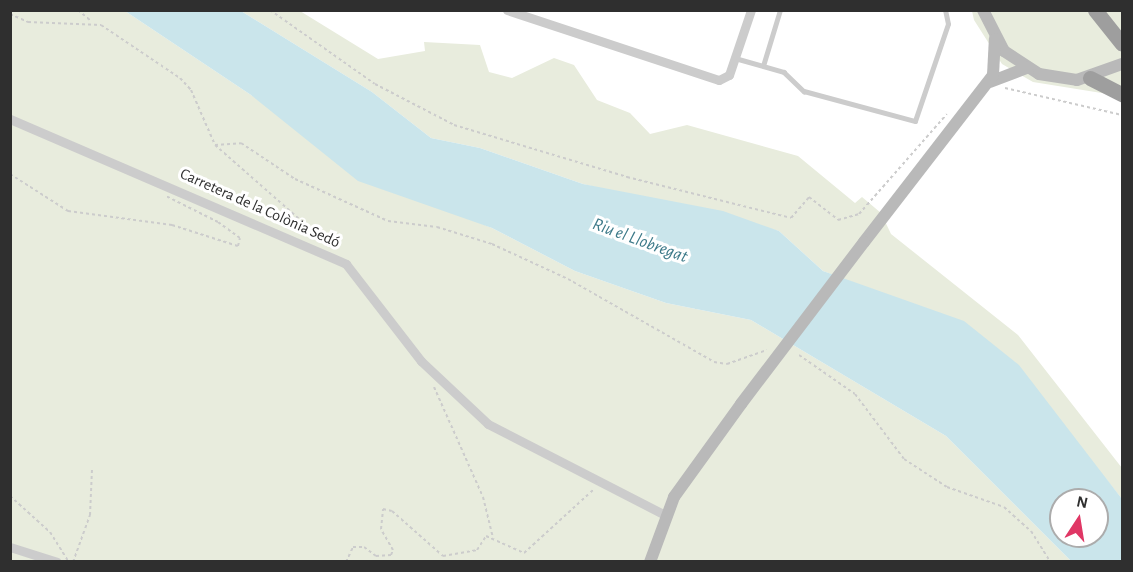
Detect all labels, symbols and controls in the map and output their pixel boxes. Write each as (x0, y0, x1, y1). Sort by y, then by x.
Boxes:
street label: Carretera de la Colònia Sedó (177, 164, 343, 252)
water label: Riu el Llobregat (589, 214, 691, 268)
north arrow (1049, 488, 1109, 548)
text: N (1075, 493, 1089, 511)

